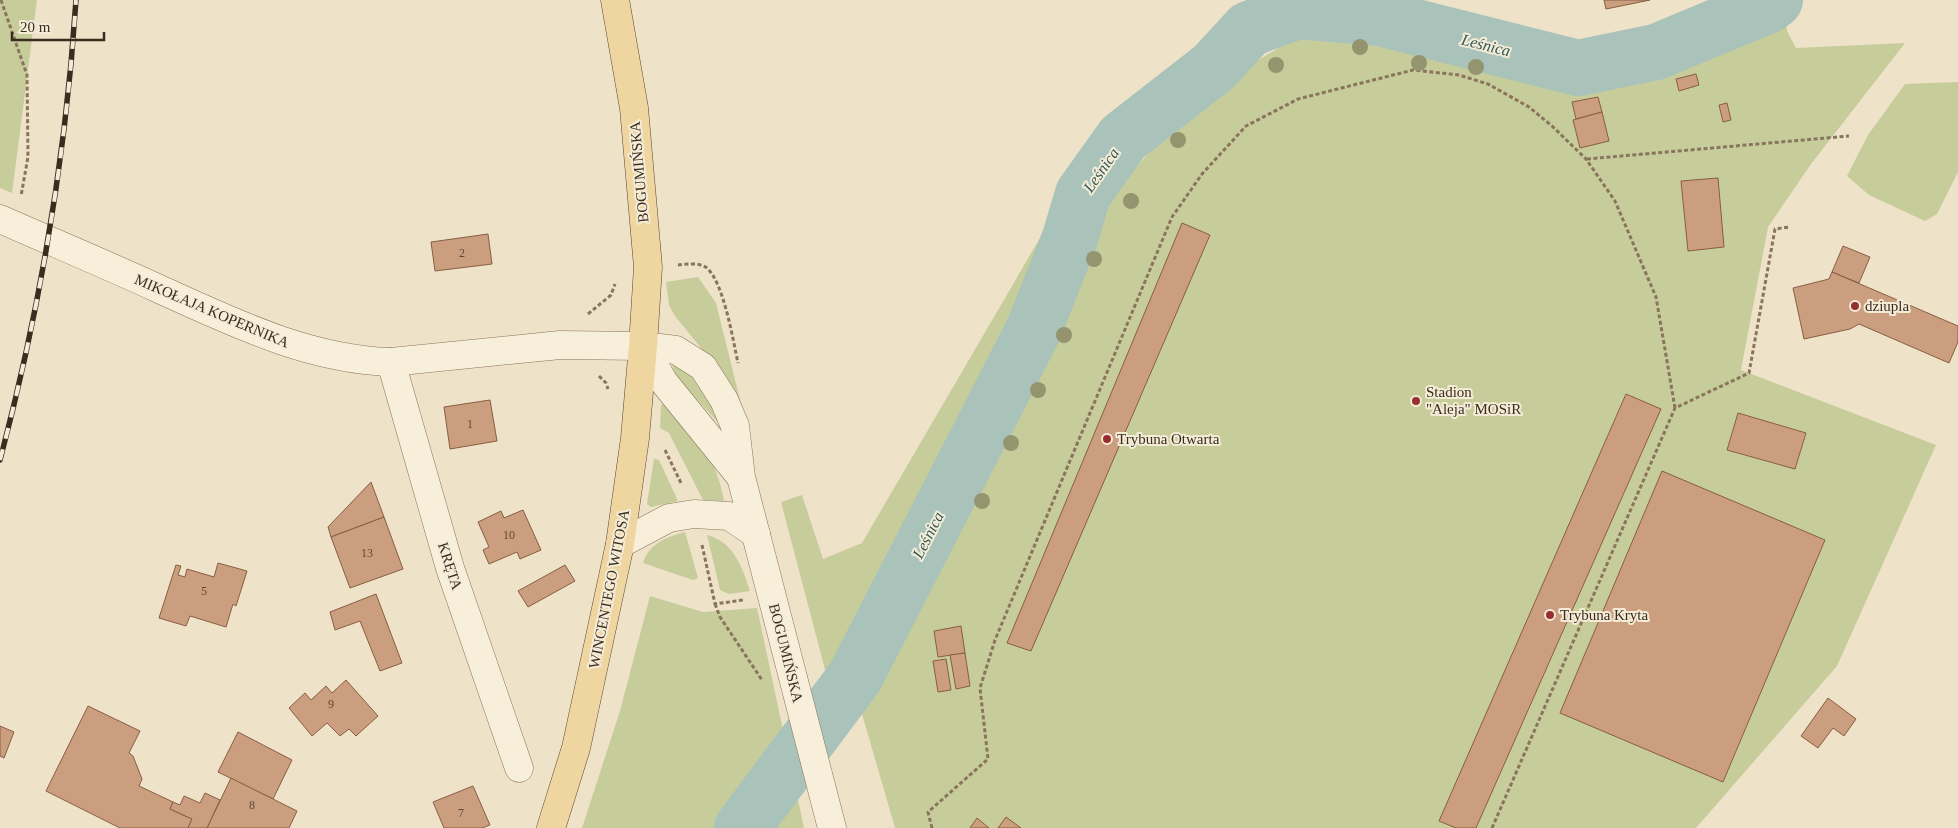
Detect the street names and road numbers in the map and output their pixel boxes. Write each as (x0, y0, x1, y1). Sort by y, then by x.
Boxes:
street label: BOGUMIŃSKA (627, 120, 651, 223)
street label: MIKOŁAJA KOPERNIKA (132, 271, 292, 351)
street label: WINCENTEGO WITOSA (586, 508, 632, 670)
street label: KRĘTA (435, 540, 465, 592)
street label: BOGUMIŃSKA (766, 602, 806, 704)

